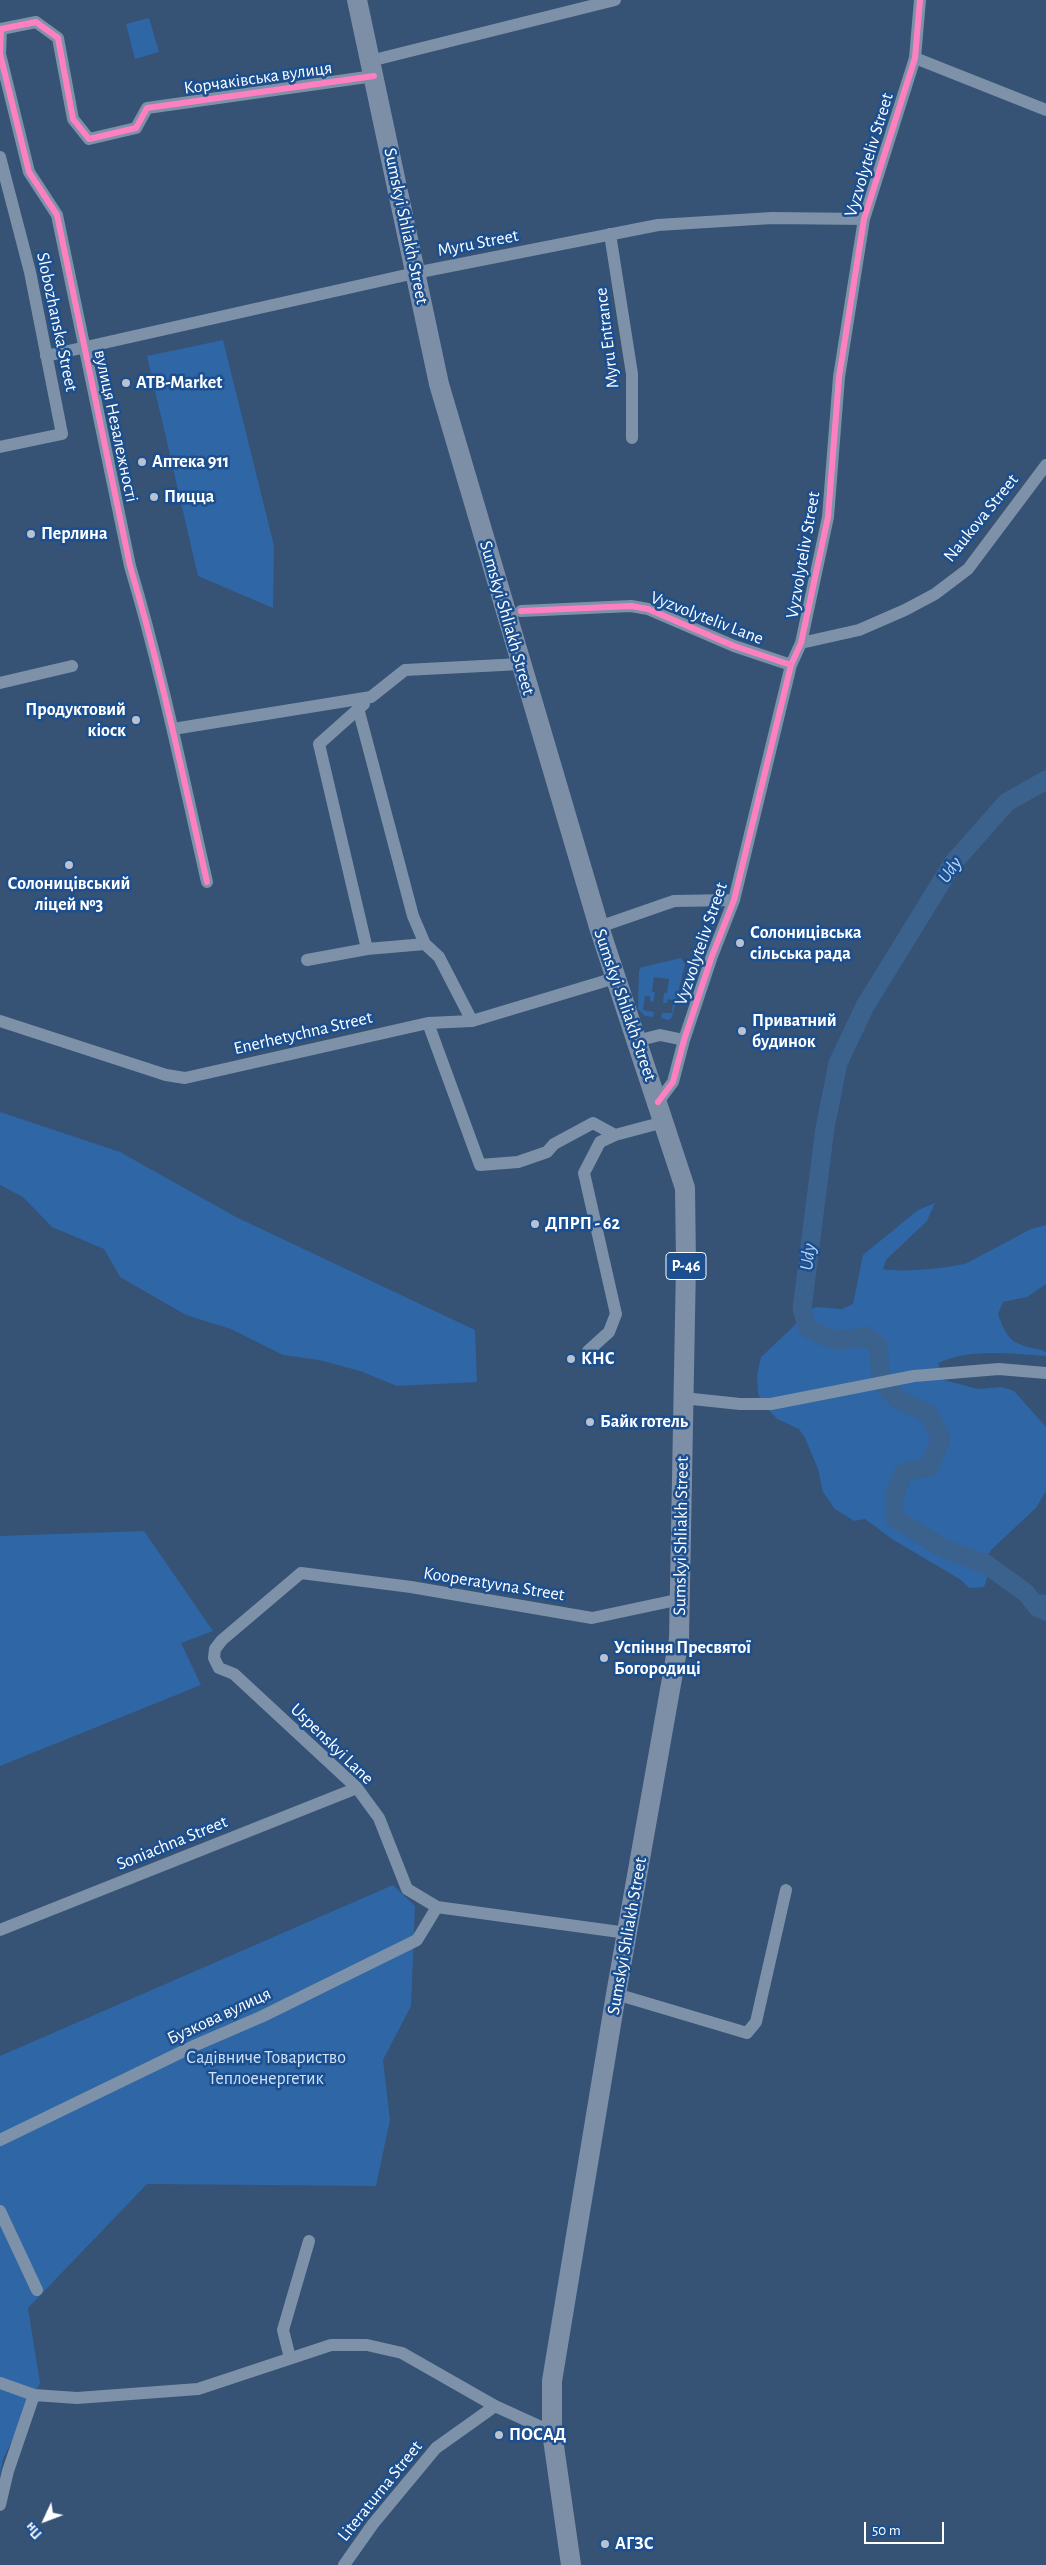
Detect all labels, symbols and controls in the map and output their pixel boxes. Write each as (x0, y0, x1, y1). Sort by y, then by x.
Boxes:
street label: Корчаківська вулиця (182, 57, 334, 99)
street label: Vyzvolyteliv Street (840, 90, 898, 220)
street label: Sumskyi Shliakh Street (379, 146, 433, 306)
street label: Myru Street (436, 225, 520, 261)
street label: Slobozhanska Street (32, 250, 82, 394)
street label: Myru Entrance (590, 286, 624, 390)
street label: вулиця Незалежності (89, 348, 143, 504)
place label: ATB-Market (136, 372, 222, 394)
marker: ATB-Market (120, 377, 132, 389)
place label: Аптека 911 (152, 451, 229, 473)
marker: Аптека 911 (136, 456, 148, 468)
street label: Naukova Street (939, 470, 1023, 566)
place label: Пицца (164, 486, 214, 508)
street label: Vyzvolyteliv Street (781, 490, 825, 620)
marker: Пицца (148, 491, 160, 503)
place label: Перлина (41, 523, 107, 545)
marker: Перлина (25, 528, 37, 540)
street label: Sumskyi Shliakh Street (475, 538, 539, 698)
street label: Vyzvolyteliv Lane (647, 587, 767, 649)
place label: Продуктовий кіоск (25, 699, 126, 742)
marker: Продуктовий кіоск (130, 714, 142, 726)
water label: Udy (933, 852, 967, 888)
marker: Солоницівський ліцей №3 (63, 859, 75, 871)
place label: Солоницівський ліцей №3 (8, 873, 130, 916)
street label: Vyzvolyteliv Street (670, 880, 732, 1008)
place label: Солоницівська сільська рада (750, 922, 861, 964)
street label: Sumskyi Shliakh Street (589, 926, 661, 1084)
marker: Солоницівська сільська рада (734, 937, 746, 949)
street label: Enerhetychna Street (231, 1007, 375, 1059)
place label: Приватний будинок (752, 1010, 837, 1052)
marker: Приватний будинок (736, 1025, 748, 1037)
place label: ДПРП - 62 (545, 1213, 620, 1235)
marker: ДПРП - 62 (529, 1218, 541, 1230)
water label: Udy (795, 1242, 821, 1272)
road number: Р-46 (666, 1252, 706, 1280)
place label: КНС (581, 1348, 615, 1370)
marker: КНС (565, 1353, 577, 1365)
place label: Байк готель (600, 1411, 688, 1433)
marker: Байк готель (584, 1416, 596, 1428)
street label: Sumskyi Shliakh Street (669, 1456, 693, 1616)
street label: Kooperatyvna Street (422, 1562, 566, 1606)
place label: Успіння Пресвятої Богородиці (614, 1637, 751, 1680)
marker: Успіння Пресвятої Богородиці (598, 1652, 610, 1664)
street label: Uspenskyi Lane (286, 1699, 378, 1789)
street label: Soniachna Street (113, 1811, 231, 1875)
street label: Sumskyi Shliakh Street (603, 1856, 651, 2016)
street label: Бузкова вулиця (164, 1983, 274, 2049)
park label: Садівниче Товариство Теплоенергетик (186, 2047, 346, 2090)
place label: ПОСАД (509, 2424, 566, 2446)
marker: ПОСАД (493, 2429, 505, 2441)
street label: Literaturna Street (333, 2436, 427, 2546)
north arrow (20, 2495, 70, 2545)
scale bar (866, 2512, 946, 2544)
text: Пн (23, 2519, 45, 2541)
text: 50 m (872, 2523, 901, 2538)
place label: АГЗС (615, 2533, 654, 2555)
marker: АГЗС (599, 2538, 611, 2550)

